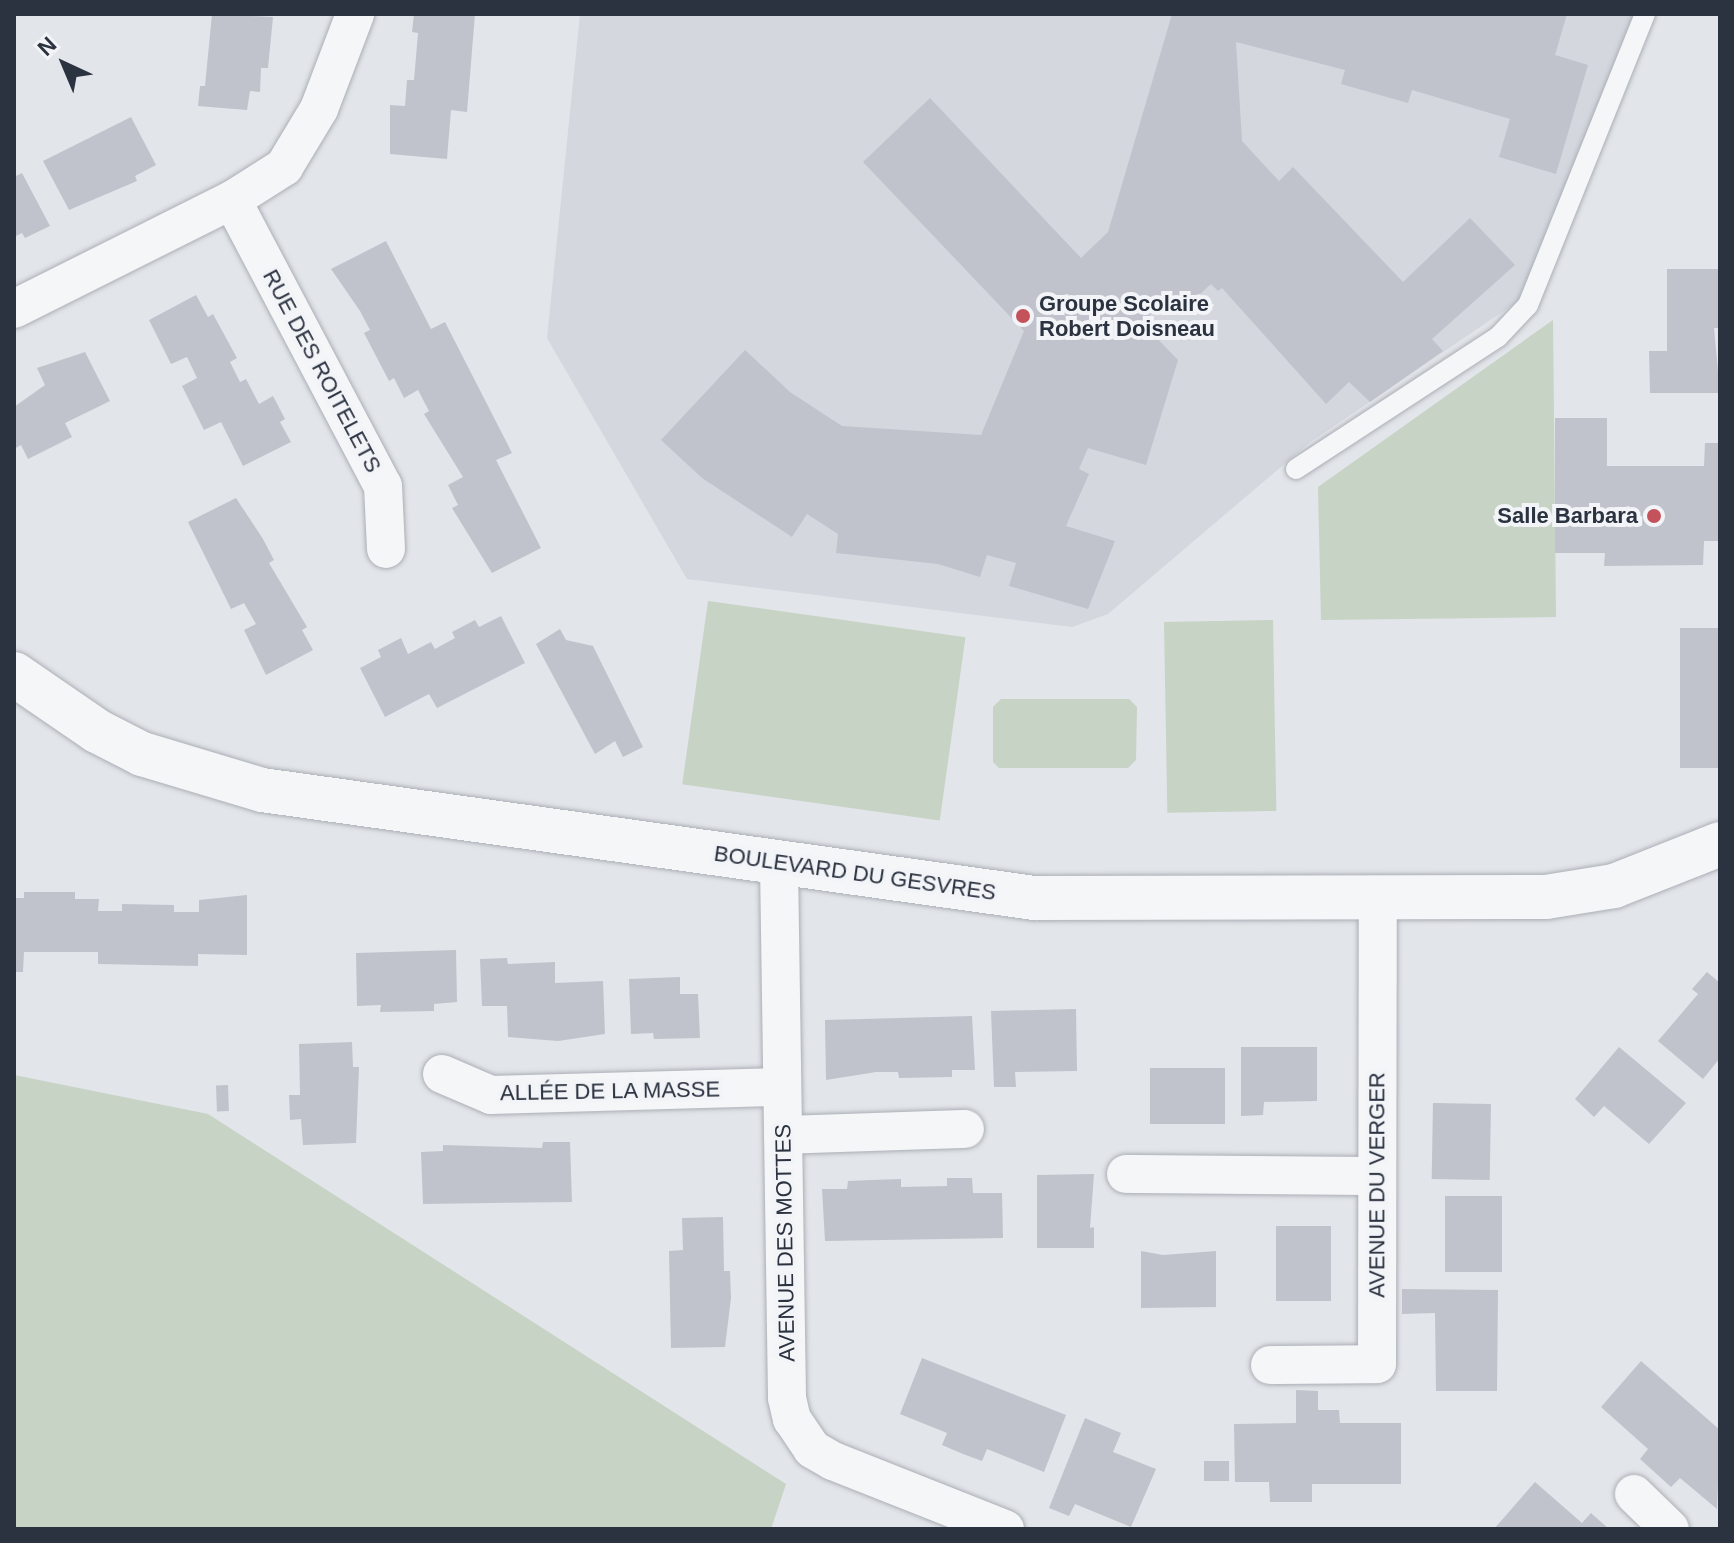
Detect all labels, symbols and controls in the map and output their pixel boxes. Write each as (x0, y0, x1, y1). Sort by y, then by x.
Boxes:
north arrow (24, 24, 104, 104)
text: N (33, 32, 61, 61)
street label: RUE DES ROITELETS (257, 265, 387, 477)
place label: Groupe Scolaire Robert Doisneau (1039, 290, 1215, 342)
marker: Groupe Scolaire Robert Doisneau (1014, 307, 1032, 325)
place label: Salle Barbara (1497, 503, 1638, 529)
marker: Salle Barbara (1645, 507, 1663, 525)
street label: BOULEVARD DU GESVRES (712, 840, 998, 906)
street label: AVENUE DU VERGER (1364, 1072, 1390, 1298)
street label: ALLÉE DE LA MASSE (499, 1076, 721, 1106)
street label: AVENUE DES MOTTES (770, 1124, 800, 1362)

